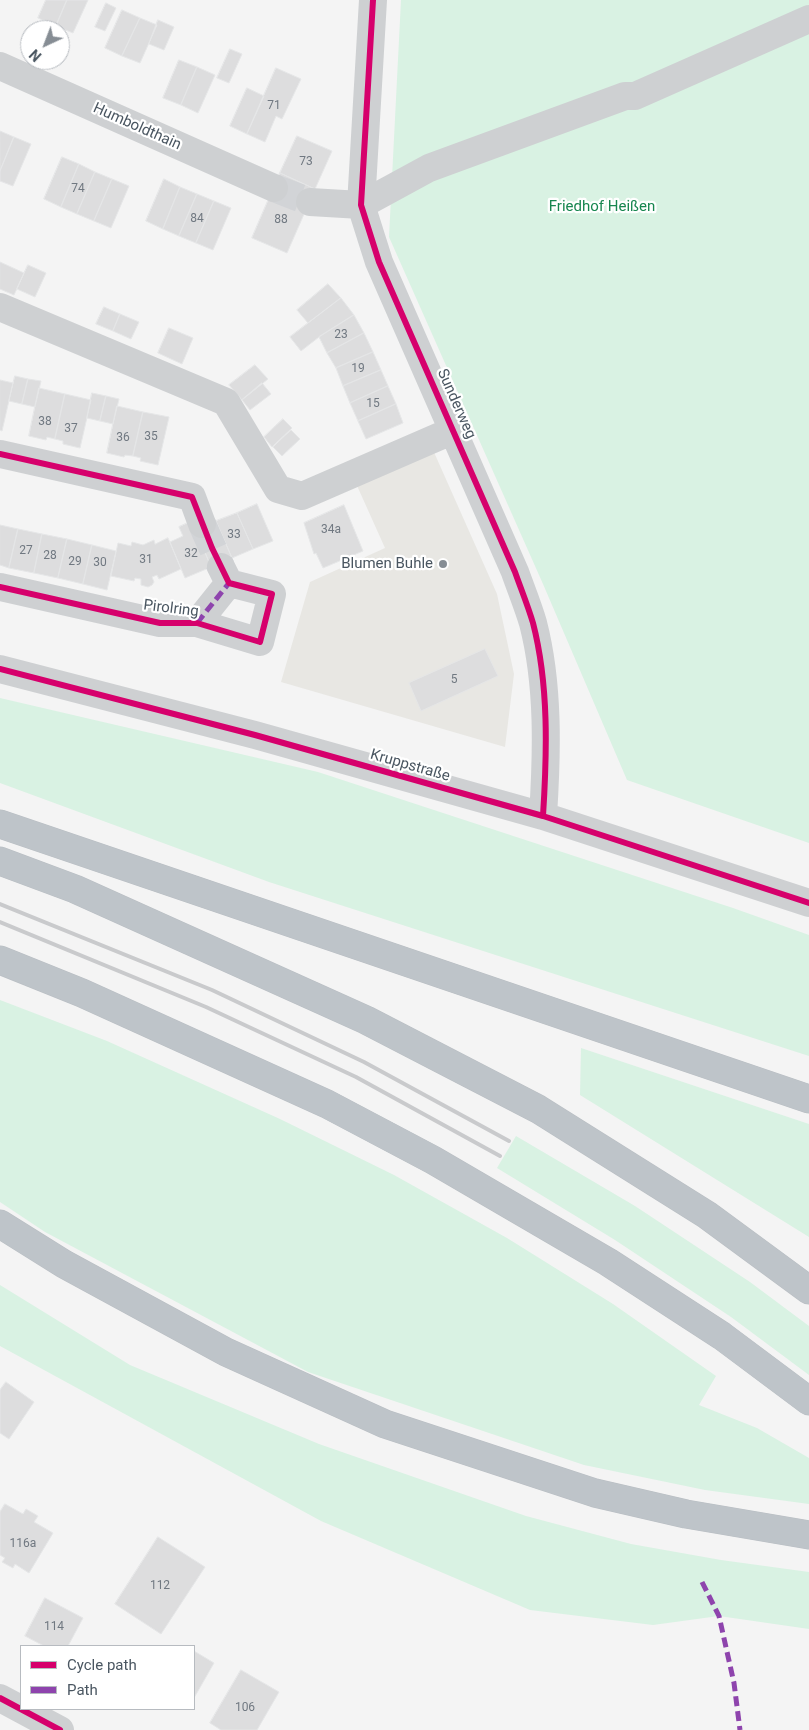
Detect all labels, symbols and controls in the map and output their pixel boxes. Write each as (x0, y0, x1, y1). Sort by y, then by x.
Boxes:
north arrow (20, 20, 70, 70)
text: N (26, 46, 45, 64)
house number: 71 (267, 99, 281, 113)
street label: Humboldthain (90, 100, 184, 154)
house number: 73 (299, 155, 313, 169)
house number: 74 (71, 182, 85, 196)
park label: Friedhof Heißen (549, 198, 655, 216)
house number: 84 (190, 212, 204, 226)
house number: 88 (274, 213, 288, 227)
house number: 23 (334, 328, 348, 342)
house number: 19 (351, 362, 365, 376)
street label: Sunderweg (433, 366, 479, 442)
house number: 15 (366, 397, 380, 411)
house number: 38 (38, 415, 52, 429)
house number: 37 (64, 422, 78, 436)
house number: 35 (144, 430, 158, 444)
house number: 36 (116, 431, 130, 445)
house number: 34a (321, 523, 341, 537)
house number: 33 (227, 528, 241, 542)
house number: 27 (19, 544, 33, 558)
house number: 32 (184, 547, 198, 561)
house number: 28 (43, 549, 57, 563)
house number: 31 (139, 553, 153, 567)
house number: 29 (68, 555, 82, 569)
place label: Blumen Buhle (341, 555, 433, 573)
house number: 30 (93, 556, 107, 570)
marker: Blumen Buhle (437, 558, 449, 570)
street label: Pirolring (142, 597, 200, 621)
house number: 5 (451, 673, 457, 687)
street label: Kruppstraße (368, 746, 452, 786)
house number: 116a (10, 1537, 36, 1551)
house number: 112 (150, 1579, 170, 1593)
house number: 114 (44, 1620, 64, 1634)
legend (20, 1645, 195, 1710)
text: Cycle path (67, 1656, 137, 1674)
text: Path (67, 1681, 98, 1699)
house number: 106 (235, 1701, 255, 1715)

